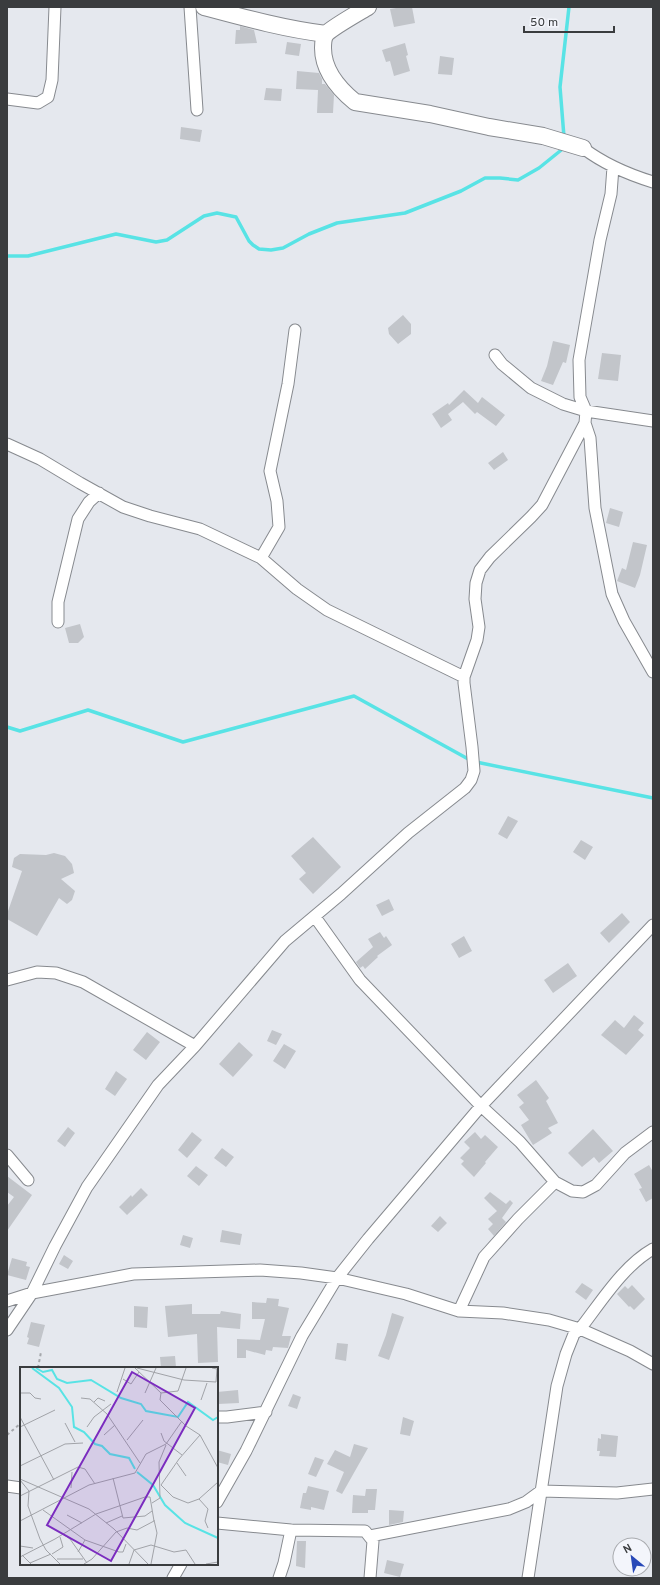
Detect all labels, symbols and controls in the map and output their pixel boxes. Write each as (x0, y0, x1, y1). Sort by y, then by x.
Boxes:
scale bar (524, 8, 614, 34)
text: 50 m (530, 15, 558, 31)
inset map (20, 1367, 218, 1565)
north arrow (612, 1537, 652, 1577)
text: N (621, 1541, 634, 1557)

